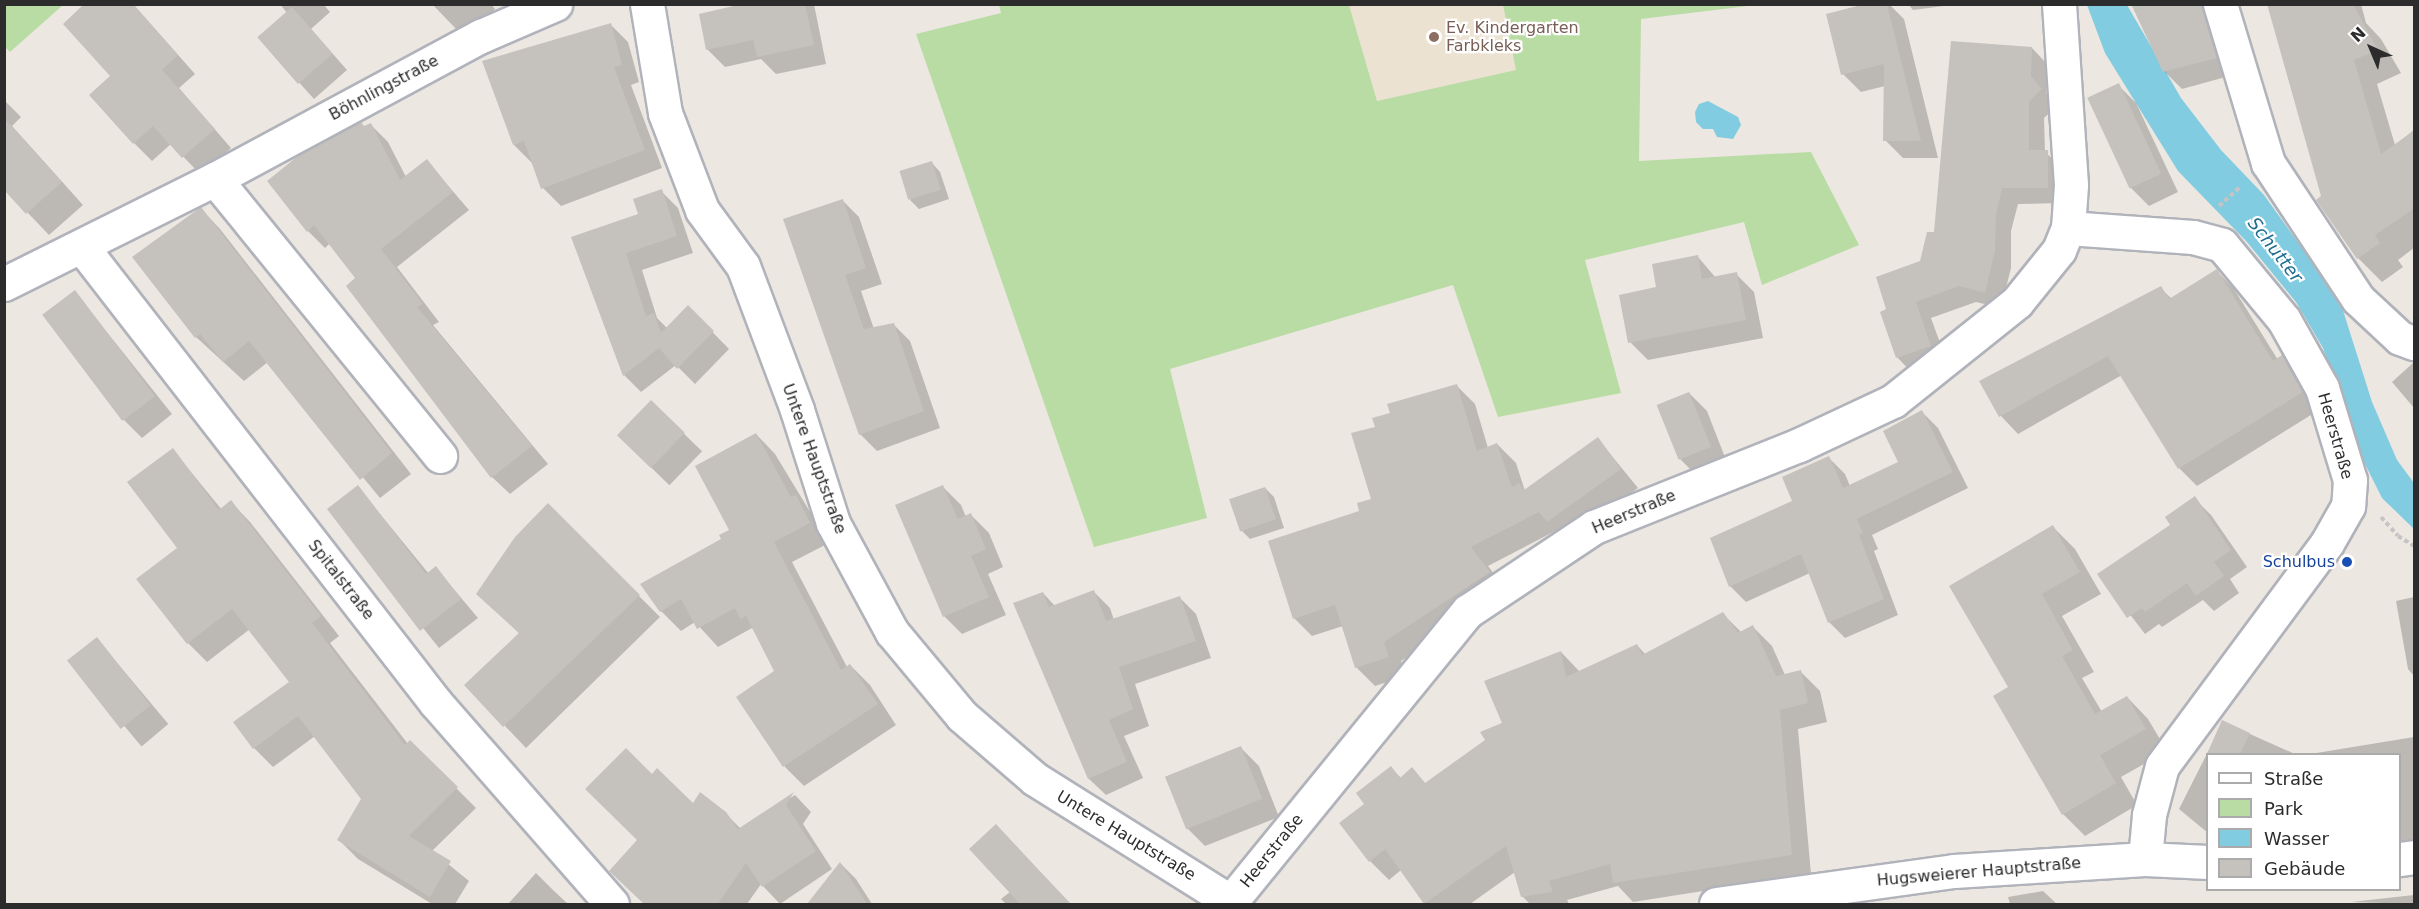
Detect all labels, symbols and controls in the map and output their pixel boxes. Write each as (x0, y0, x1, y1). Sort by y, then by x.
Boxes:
place label: Ev. Kindergarten Farbkleks (1446, 18, 1579, 56)
north arrow (2341, 18, 2401, 78)
text: N (2347, 23, 2370, 46)
marker: Ev. Kindergarten Farbkleks (1427, 30, 1441, 44)
street label: Böhnlingstraße (326, 51, 442, 125)
water label: Schutter (2243, 213, 2307, 287)
street label: Untere Hauptstraße (778, 381, 850, 537)
street label: Heerstraße (2313, 390, 2357, 482)
street label: Heerstraße (1589, 486, 1679, 538)
street label: Spitalstraße (304, 536, 378, 624)
place label: Schulbus (2263, 552, 2335, 572)
marker: Schulbus (2340, 555, 2354, 569)
legend (2206, 753, 2401, 891)
text: Straße (2264, 768, 2323, 789)
street label: Untere Hauptstraße (1053, 787, 1199, 885)
text: Park (2264, 798, 2303, 819)
street label: Heerstraße (1236, 810, 1308, 892)
text: Wasser (2264, 828, 2329, 849)
street label: Hugsweierer Hauptstraße (1876, 854, 2082, 890)
text: Gebäude (2264, 858, 2345, 879)

